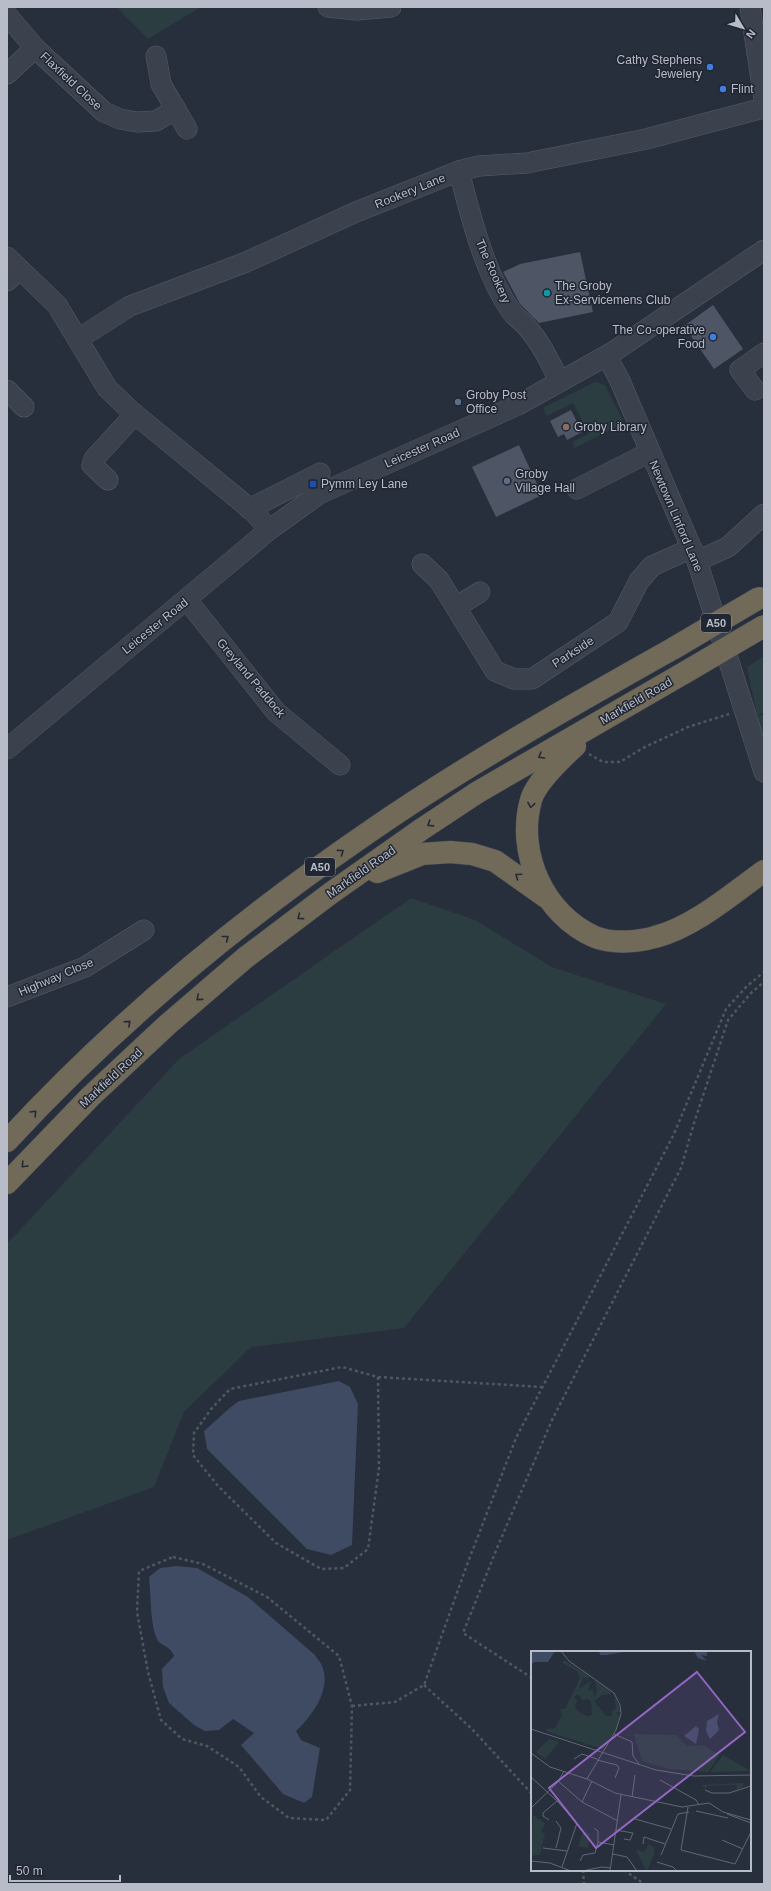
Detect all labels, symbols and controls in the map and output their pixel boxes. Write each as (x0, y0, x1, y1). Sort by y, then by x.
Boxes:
north arrow (723, 8, 763, 48)
text: N (744, 27, 758, 41)
street label: Flaxfield Close (37, 49, 105, 113)
place label: Cathy Stephens Jewelery (617, 53, 702, 81)
marker: Cathy Stephens Jewelery (705, 62, 715, 72)
place label: Flint (731, 82, 754, 96)
marker: Flint (718, 84, 728, 94)
street label: Rookery Lane (373, 170, 448, 211)
street label: The Rookery (473, 237, 513, 305)
place label: The Groby Ex-Servicemens Club (555, 279, 671, 307)
marker: The Groby Ex-Servicemens Club (542, 288, 552, 298)
place label: The Co-operative Food (612, 323, 705, 351)
marker: The Co-operative Food (708, 332, 718, 342)
place label: Groby Post Office (466, 388, 527, 416)
marker: Groby Post Office (453, 397, 463, 407)
place label: Groby Library (574, 420, 647, 434)
marker: Groby Library (561, 422, 571, 432)
street label: Leicester Road (382, 425, 462, 471)
street label: Newtown Linford Lane (646, 458, 706, 574)
place label: Groby Village Hall (515, 467, 575, 495)
marker: Groby Village Hall (502, 476, 512, 486)
place label: Pymm Ley Lane (321, 477, 408, 491)
marker: Pymm Ley Lane (308, 479, 318, 489)
street label: Leicester Road (119, 595, 191, 657)
road number: A50 (701, 614, 731, 632)
street label: Parkside (550, 633, 597, 671)
street label: Greyland Paddock (214, 636, 289, 721)
street label: Markfield Road (598, 675, 674, 727)
one-way arrow (538, 752, 545, 759)
one-way arrow (527, 802, 536, 808)
one-way arrow (427, 819, 434, 827)
street label: Markfield Road (324, 843, 398, 901)
one-way arrow (337, 850, 344, 857)
road number: A50 (305, 858, 335, 876)
one-way arrow (515, 874, 522, 881)
one-way arrow (298, 912, 305, 919)
one-way arrow (222, 936, 229, 943)
street label: Highway Close (16, 955, 96, 999)
one-way arrow (196, 993, 204, 1000)
one-way arrow (123, 1021, 131, 1028)
street label: Markfield Road (77, 1045, 145, 1111)
one-way arrow (29, 1110, 37, 1118)
one-way arrow (21, 1160, 29, 1168)
inset map (531, 1651, 751, 1871)
scale bar (10, 1857, 120, 1883)
text: 50 m (16, 1864, 43, 1878)

